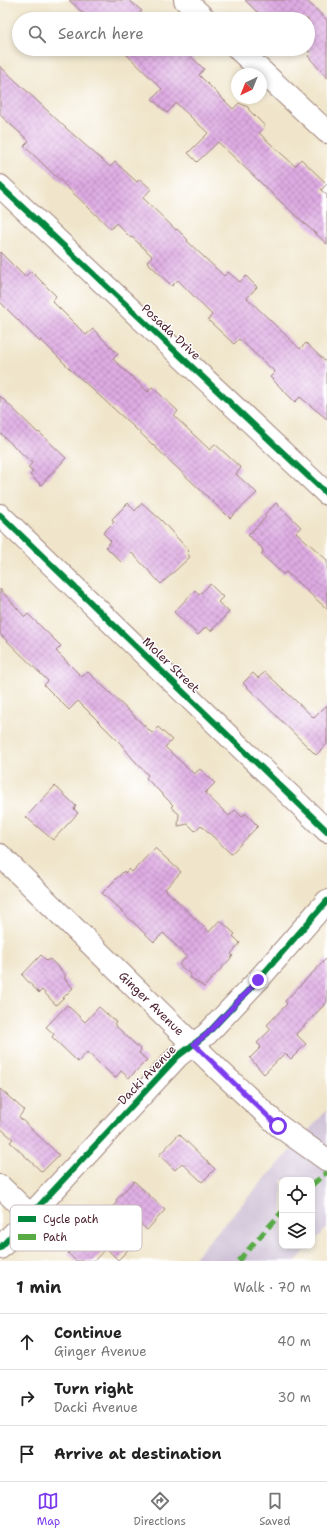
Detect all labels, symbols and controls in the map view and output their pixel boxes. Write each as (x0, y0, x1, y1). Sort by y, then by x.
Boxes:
search box (12, 12, 315, 56)
icon: search (26, 23, 48, 45)
text: Search here (58, 24, 144, 44)
north arrow (231, 68, 267, 104)
street label: Posada Drive (138, 300, 204, 364)
street label: Moler Street (139, 634, 203, 696)
street label: Ginger Avenue (115, 968, 188, 1039)
route end (249, 971, 267, 989)
street label: Dacki Avenue (114, 1041, 180, 1108)
route start (269, 1117, 287, 1135)
map controls (279, 1177, 315, 1249)
button: locate (279, 1177, 315, 1213)
legend (10, 1205, 142, 1251)
text: Cycle path (43, 1212, 99, 1227)
button: layers (279, 1213, 315, 1249)
text: Path (43, 1230, 67, 1245)
text: 1 min (16, 1276, 61, 1298)
text: Walk · 70 m (234, 1279, 311, 1296)
text: Continue (54, 1323, 122, 1343)
icon: ahead (16, 1331, 38, 1353)
text: 40 m (277, 1333, 311, 1350)
text: Ginger Avenue (54, 1343, 147, 1360)
text: Turn right (54, 1379, 134, 1399)
icon: right (16, 1387, 38, 1409)
text: 30 m (277, 1389, 311, 1406)
text: Dacki Avenue (54, 1399, 138, 1416)
icon: arrive (16, 1443, 38, 1465)
text: Arrive at destination (54, 1444, 222, 1464)
tab: Map (37, 1490, 60, 1529)
tab: Directions (133, 1490, 186, 1529)
tab: Saved (259, 1490, 290, 1529)

